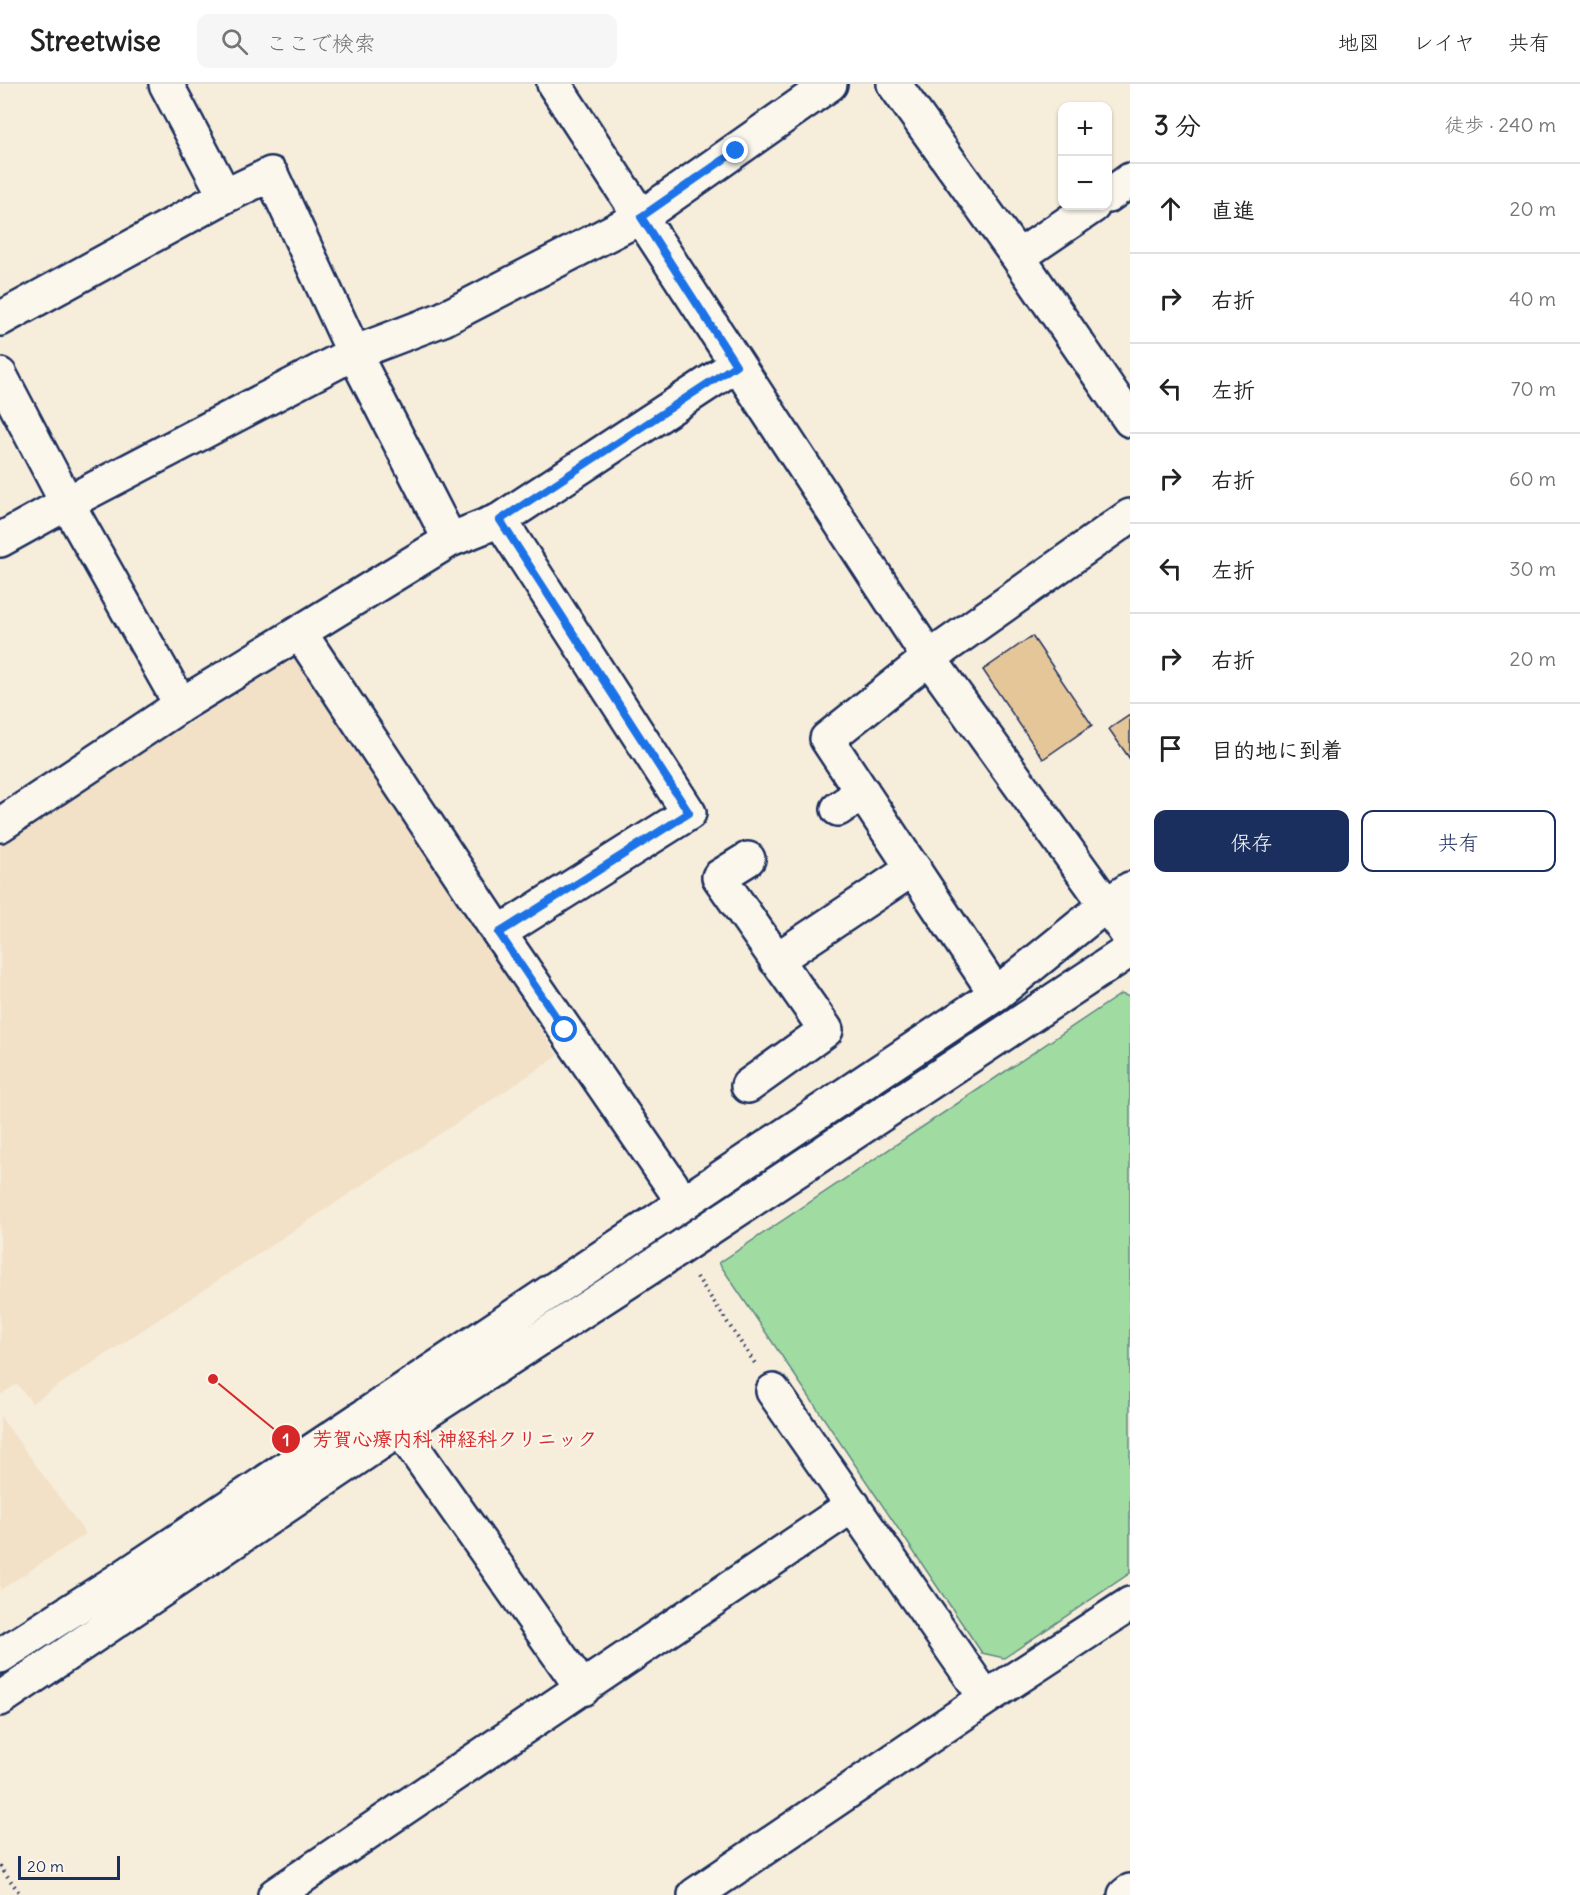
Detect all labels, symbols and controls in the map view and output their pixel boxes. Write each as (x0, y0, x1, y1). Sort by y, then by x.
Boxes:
search box (197, 14, 617, 68)
text: Streetwise (30, 23, 161, 59)
icon: search (218, 25, 251, 58)
text: ここで検索 (266, 29, 376, 57)
text: 地図 (1338, 29, 1380, 56)
text: レイヤ (1413, 29, 1475, 56)
text: 共有 (1508, 29, 1550, 56)
map controls (1058, 102, 1112, 210)
button: + (1058, 102, 1112, 156)
text: 3 分 (1154, 109, 1201, 142)
text: 徒歩 · 240 m (1444, 112, 1556, 137)
route end (722, 137, 748, 163)
button: − (1058, 156, 1112, 210)
icon: ahead (1154, 192, 1187, 225)
text: 直進 (1211, 196, 1255, 224)
text: 20 m (1510, 196, 1556, 221)
icon: right (1154, 282, 1187, 315)
text: 右折 (1211, 286, 1255, 314)
text: 40 m (1509, 286, 1556, 311)
icon: left (1154, 372, 1187, 405)
text: 左折 (1211, 376, 1255, 404)
text: 70 m (1511, 376, 1556, 401)
icon: right (1154, 462, 1187, 495)
text: 右折 (1211, 466, 1255, 494)
text: 60 m (1509, 466, 1556, 491)
icon: left (1154, 552, 1187, 585)
text: 左折 (1211, 556, 1255, 584)
text: 30 m (1509, 556, 1556, 581)
icon: right (1154, 642, 1187, 675)
text: 右折 (1211, 646, 1255, 674)
text: 20 m (1510, 646, 1556, 671)
icon: arrive (1154, 732, 1187, 765)
text: 目的地に到着 (1211, 736, 1343, 764)
button: 保存 (1154, 810, 1349, 872)
button: 共有 (1361, 810, 1556, 872)
route start (551, 1016, 577, 1042)
callout: 芳賀心療内科 神経科クリニック (271, 1420, 610, 1458)
text: 芳賀心療内科 神経科クリニック (313, 1426, 597, 1451)
text: 1 (282, 1428, 290, 1451)
scale bar (18, 1853, 120, 1880)
text: 20 m (27, 1856, 64, 1876)

